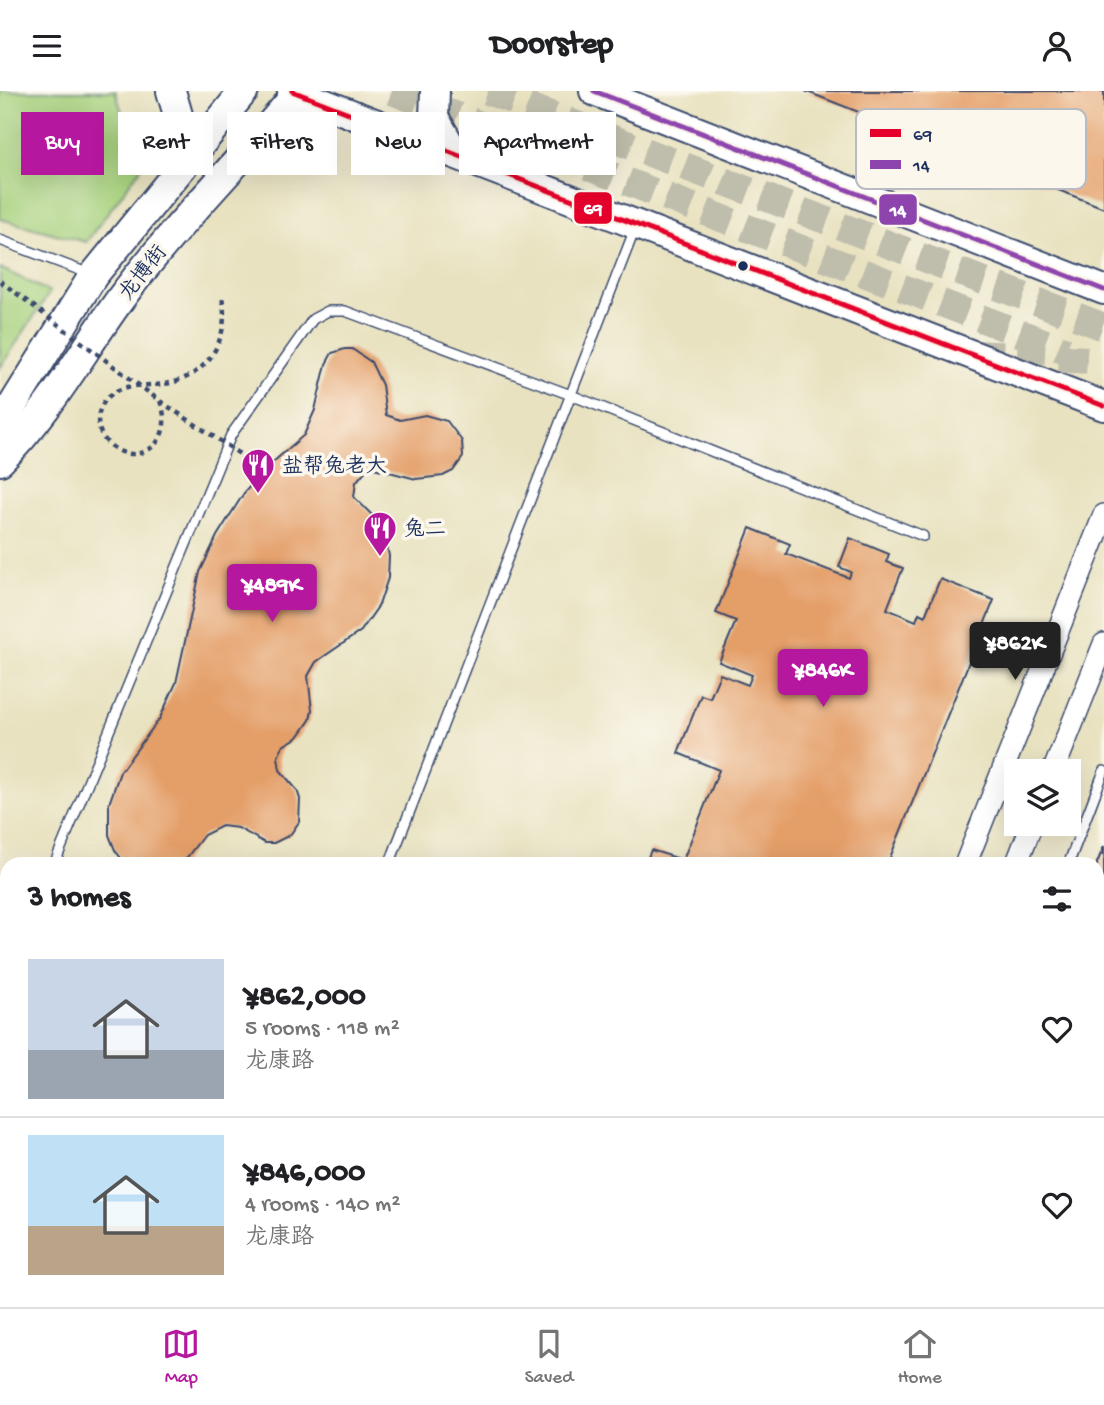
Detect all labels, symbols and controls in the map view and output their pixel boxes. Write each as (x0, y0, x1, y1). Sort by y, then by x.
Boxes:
icon: menu (28, 27, 66, 65)
text: Doorstep (491, 27, 613, 65)
icon: person (1038, 27, 1076, 65)
legend (856, 109, 1086, 189)
chip: Buy (21, 112, 104, 175)
chip: Rent (118, 112, 213, 175)
chip: Filters (227, 112, 337, 175)
chip: New (351, 112, 445, 175)
chip: Apartment (459, 112, 616, 175)
text: 69 (913, 125, 933, 148)
text: 14 (912, 156, 930, 179)
line badge: 69 (573, 191, 613, 225)
line badge: 14 (878, 193, 918, 226)
text: 69 (583, 199, 603, 222)
text: 14 (889, 201, 907, 224)
street label: 龙博街 (114, 240, 174, 307)
unlabelled marker (736, 259, 750, 273)
restaurant icon: 盐帮兔老大 (239, 446, 277, 495)
place label: 盐帮兔老大 (282, 454, 387, 481)
restaurant icon: 兔二 (361, 509, 399, 558)
place label: 兔二 (404, 517, 446, 544)
pin: ¥489K (223, 565, 321, 624)
text: ¥489K (243, 573, 301, 600)
pin: ¥862K (966, 623, 1064, 682)
text: ¥862K (986, 631, 1044, 658)
pin: ¥846K (774, 649, 872, 709)
text: ¥846K (794, 658, 852, 685)
map controls (1004, 759, 1081, 836)
button: layers (1004, 759, 1081, 836)
icon: filters (1038, 880, 1076, 918)
text: 3 homes (28, 882, 130, 917)
text: ¥862,000 (245, 981, 366, 1016)
icon: home (84, 987, 168, 1071)
icon: heart (1038, 1010, 1076, 1048)
text: 5 rooms · 118 m² (245, 1016, 400, 1043)
text: 龙康路 (245, 1049, 314, 1076)
text: ¥846,000 (245, 1157, 365, 1192)
icon: home (84, 1163, 168, 1247)
icon: heart (1038, 1186, 1076, 1224)
text: 4 rooms · 140 m² (245, 1192, 400, 1219)
text: 龙康路 (245, 1225, 314, 1252)
tab: Map (162, 1325, 200, 1390)
tab: Saved (525, 1325, 573, 1390)
tab: Home (898, 1325, 942, 1390)

